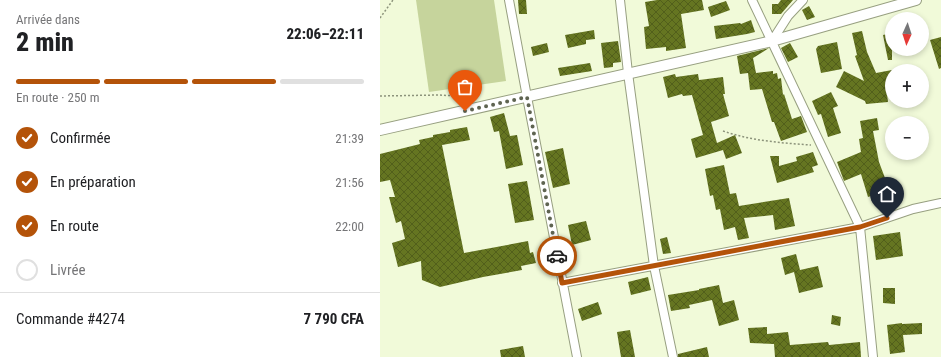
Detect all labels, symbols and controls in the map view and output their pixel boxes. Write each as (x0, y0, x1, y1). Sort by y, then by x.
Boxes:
text: Arrivée dans (16, 12, 80, 27)
north arrow (885, 12, 929, 56)
map controls (885, 12, 929, 160)
text: 22:06–22:11 (286, 25, 364, 43)
text: 2 min (16, 27, 74, 57)
button: + (885, 64, 929, 108)
pin (448, 70, 482, 111)
icon: bag (454, 76, 476, 98)
text: En route · 250 m (16, 90, 99, 105)
button: − (885, 116, 929, 160)
icon: check (16, 127, 38, 149)
text: Confirmée (50, 129, 111, 147)
text: 21:39 (335, 131, 364, 146)
icon: check (16, 171, 38, 193)
text: En préparation (50, 173, 136, 191)
text: 21:56 (335, 175, 364, 190)
pin (870, 177, 904, 218)
icon: home (876, 183, 898, 205)
icon: check (16, 215, 38, 237)
text: En route (50, 217, 99, 235)
text: 22:00 (335, 219, 364, 234)
courier (537, 236, 577, 276)
icon: car (546, 245, 568, 267)
text: Livrée (50, 261, 86, 279)
text: Commande #4274 (16, 310, 125, 328)
text: 7 790 CFA (304, 310, 364, 328)

